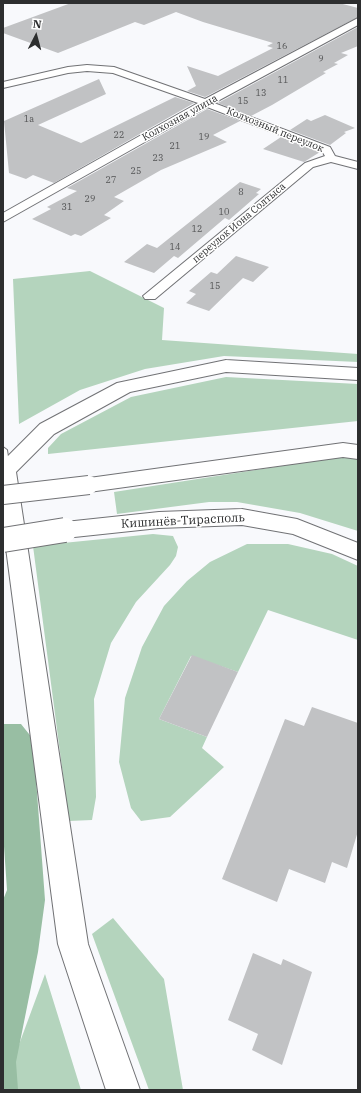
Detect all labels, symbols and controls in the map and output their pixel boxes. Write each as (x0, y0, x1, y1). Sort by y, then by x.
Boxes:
north arrow (16, 16, 56, 56)
text: N (32, 17, 42, 31)
house number: 16 (277, 41, 287, 51)
house number: 9 (318, 54, 324, 64)
house number: 11 (278, 75, 288, 85)
house number: 13 (256, 88, 266, 98)
street label: Колхозная улица (140, 92, 220, 144)
house number: 15 (238, 96, 248, 106)
street label: Колхозный переулок (225, 105, 325, 155)
house number: 1а (24, 114, 34, 124)
house number: 22 (114, 130, 124, 140)
house number: 19 (199, 132, 209, 142)
house number: 21 (170, 141, 180, 151)
house number: 23 (153, 153, 163, 163)
house number: 25 (131, 166, 141, 176)
house number: 27 (106, 175, 116, 185)
street label: переулок Иона Солтыса (190, 180, 288, 266)
house number: 8 (238, 187, 244, 197)
house number: 29 (85, 194, 95, 204)
house number: 31 (62, 202, 72, 212)
house number: 10 (219, 207, 229, 217)
house number: 12 (192, 224, 202, 234)
house number: 14 (170, 242, 180, 252)
house number: 15 (210, 281, 220, 291)
street label: Кишинёв-Тирасполь (121, 511, 245, 531)

